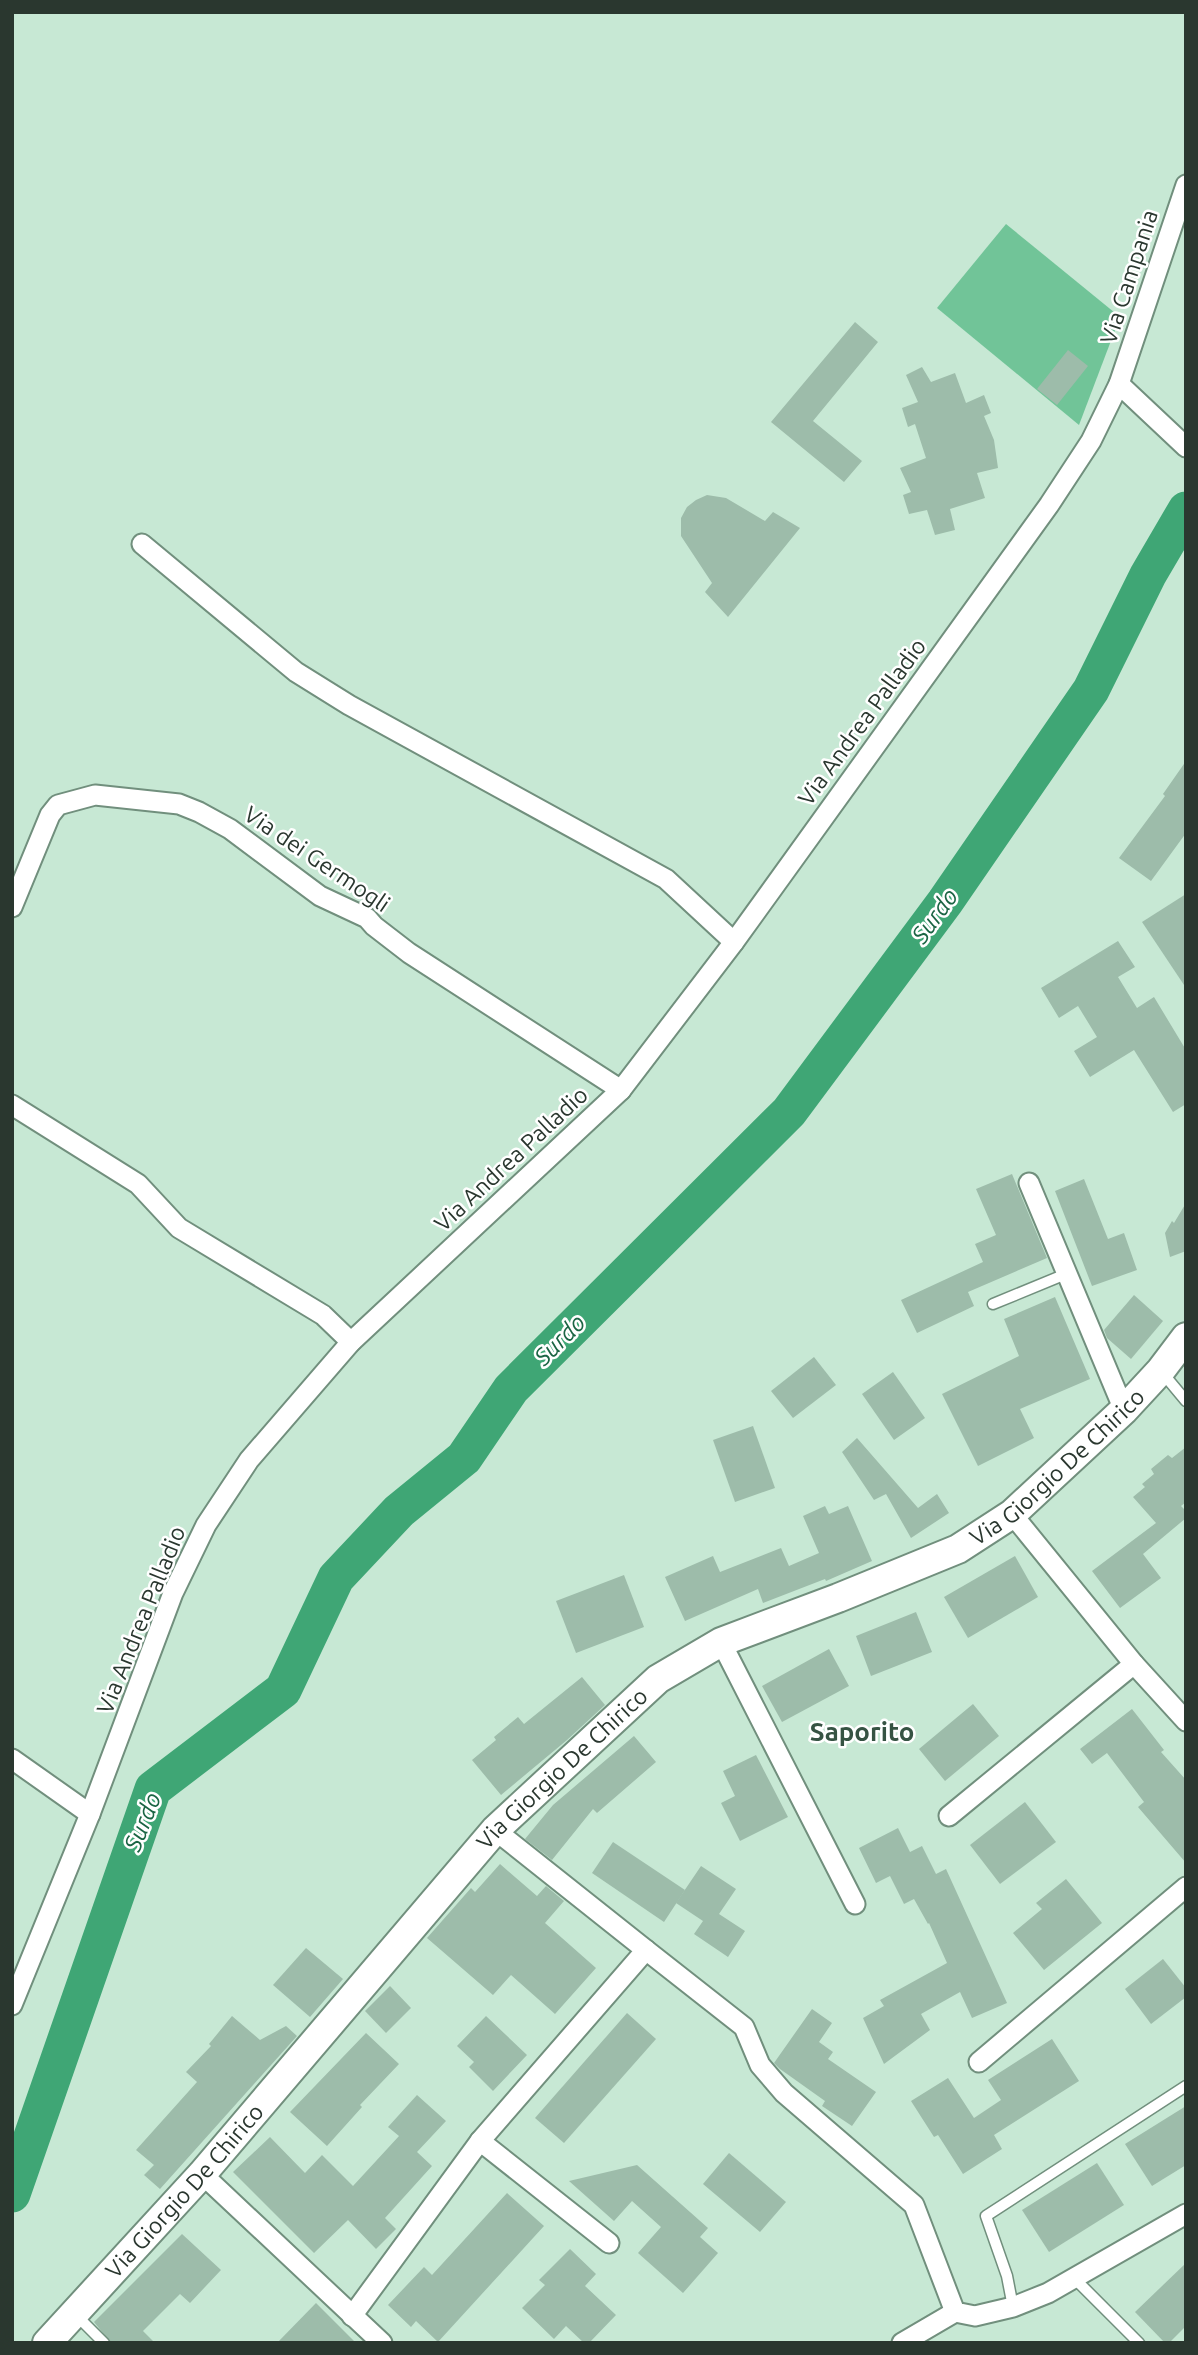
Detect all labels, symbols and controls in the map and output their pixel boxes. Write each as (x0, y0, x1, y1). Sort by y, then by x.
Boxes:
street label: Via Campania (1095, 207, 1162, 347)
street label: Via Andrea Palladio (793, 634, 930, 810)
street label: Via dei Germogli (240, 801, 395, 916)
water label: Surdo (905, 883, 963, 949)
street label: Via Andrea Palladio (429, 1081, 592, 1236)
water label: Surdo (528, 1309, 591, 1371)
street label: Via Giorgio De Chirico (965, 1384, 1149, 1550)
street label: Via Andrea Palladio (92, 1522, 190, 1717)
street label: Via Giorgio De Chirico (471, 1683, 652, 1854)
district label: Saporito (810, 1717, 914, 1746)
water label: Surdo (118, 1789, 166, 1856)
street label: Via Giorgio De Chirico (100, 2099, 268, 2283)

